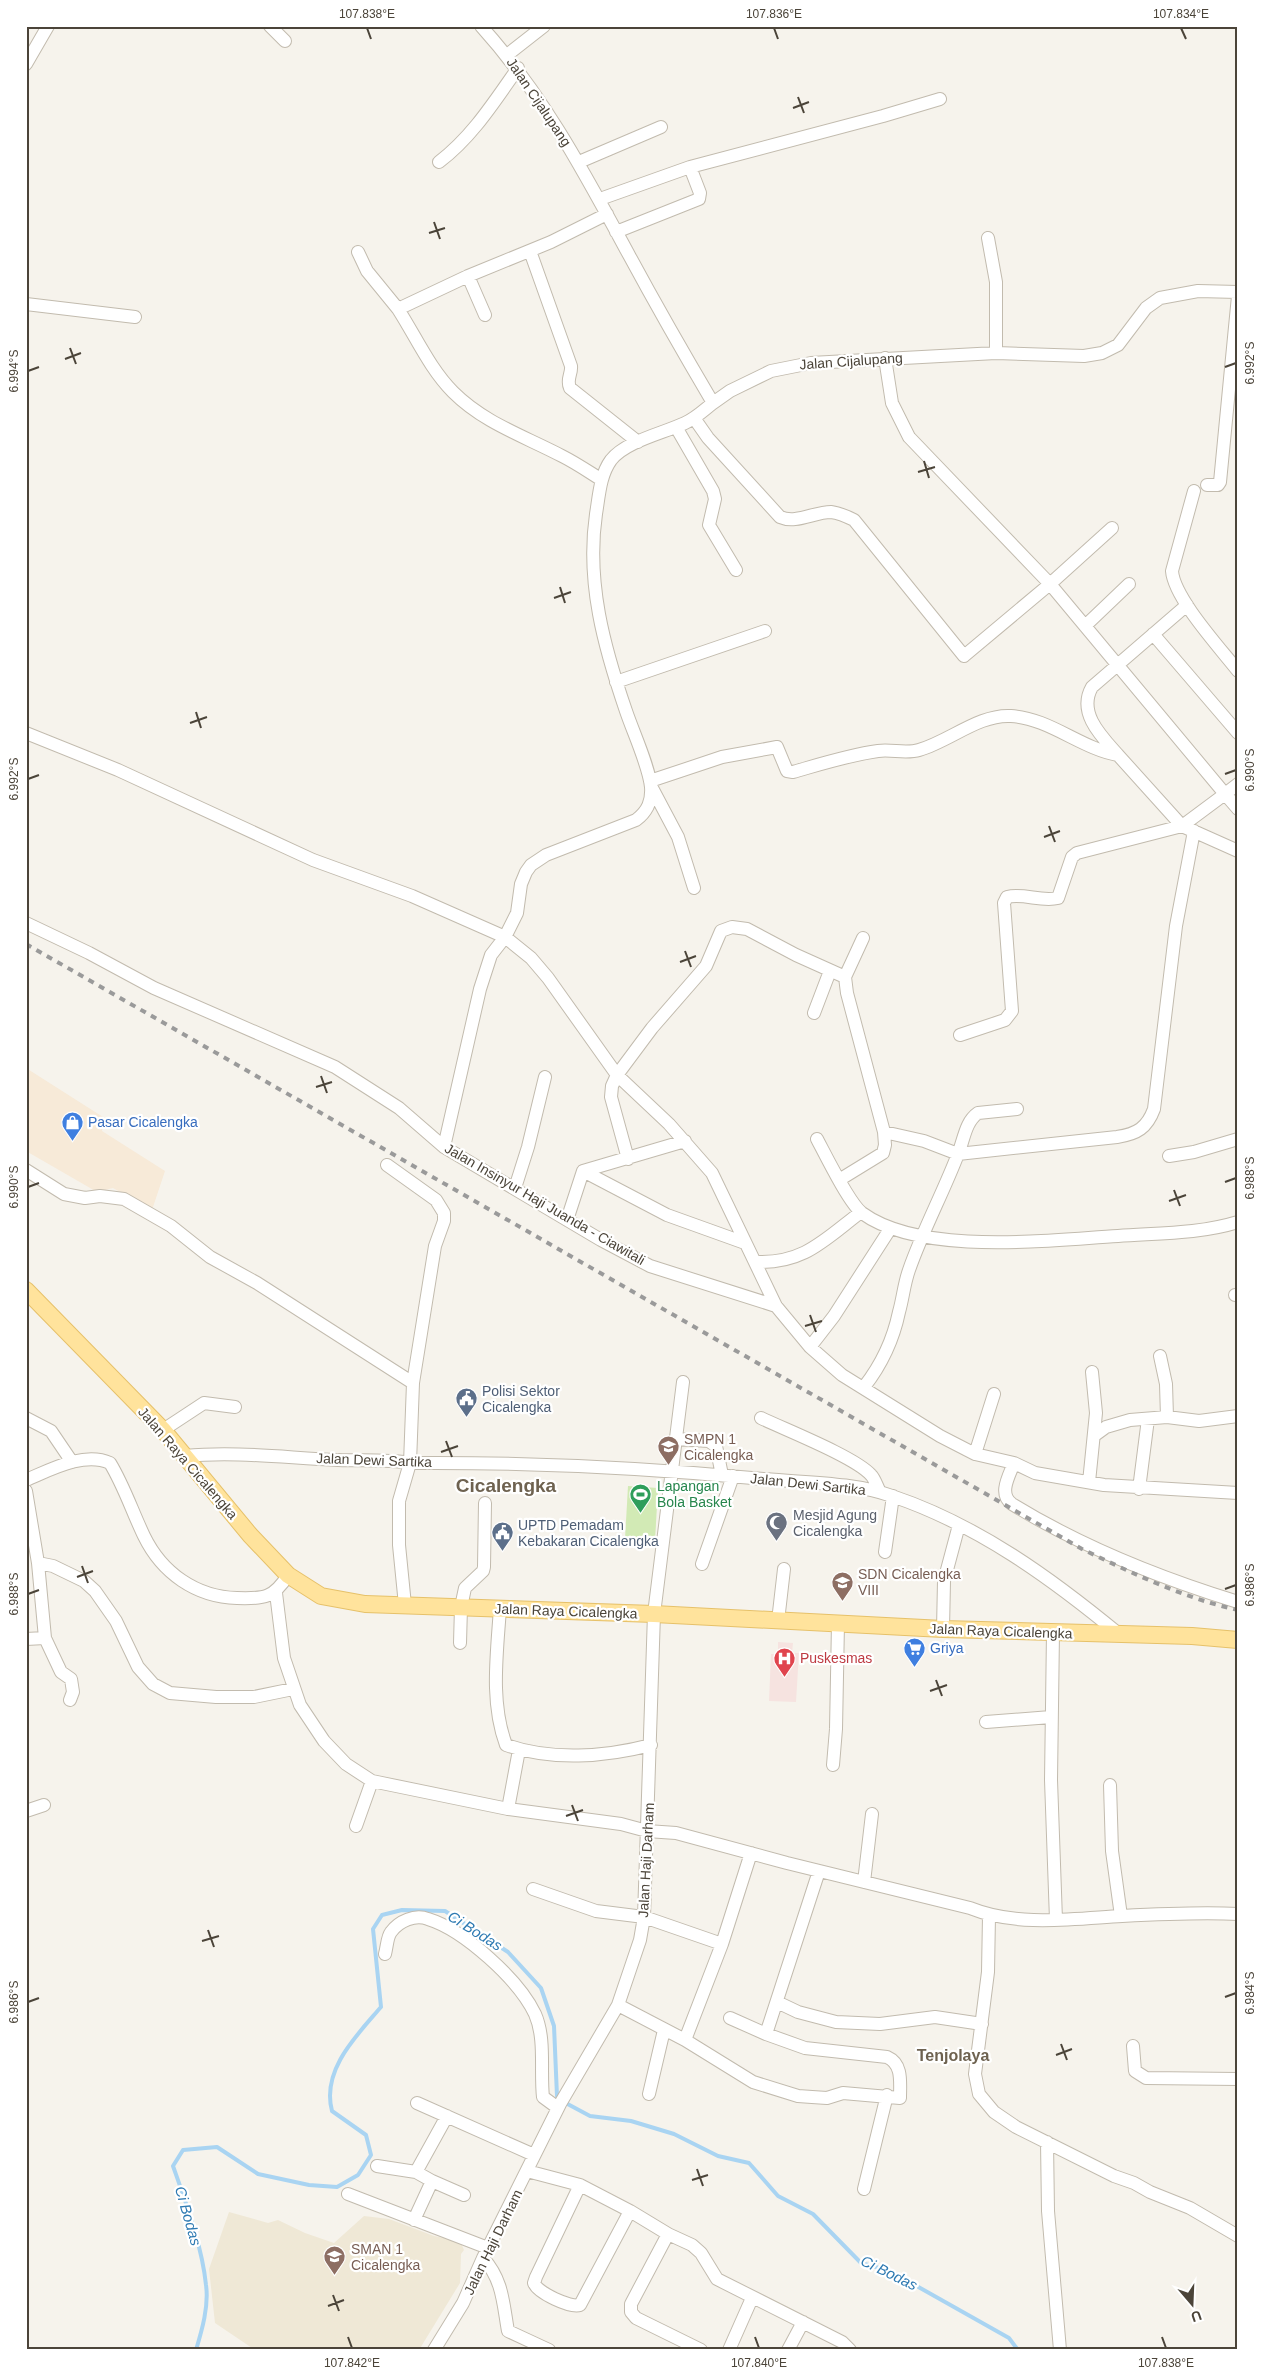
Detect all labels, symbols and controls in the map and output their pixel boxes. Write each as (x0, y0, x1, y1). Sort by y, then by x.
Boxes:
text: 107.838°E (339, 7, 395, 21)
text: 107.836°E (746, 7, 802, 21)
text: 107.834°E (1153, 7, 1209, 21)
street label: Jalan Cijalupang (503, 55, 575, 149)
text: 6.992°S (1243, 342, 1257, 384)
street label: Jalan Cijalupang (799, 349, 903, 373)
text: 6.994°S (7, 350, 21, 392)
text: 6.990°S (1243, 749, 1257, 791)
text: 6.992°S (7, 758, 21, 800)
shop icon: Pasar Cicalengka (60, 1110, 84, 1141)
place label: Pasar Cicalengka (88, 1114, 198, 1130)
street label: Jalan Insinyur Haji Juanda - Ciawitali (442, 1140, 648, 1268)
text: 6.988°S (1243, 1157, 1257, 1199)
text: 6.990°S (7, 1166, 21, 1208)
place label: Polisi Sektor Cicalengka (482, 1383, 560, 1415)
public building icon: Polisi Sektor Cicalengka (454, 1387, 478, 1418)
street label: Jalan Raya Cicalengka (135, 1404, 241, 1522)
place label: SMPN 1 Cicalengka (684, 1431, 753, 1463)
school or university icon: SMPN 1 Cicalengka (656, 1435, 680, 1466)
street label: Jalan Dewi Sartika (316, 1450, 432, 1470)
street label: Jalan Dewi Sartika (750, 1470, 867, 1498)
district label: Cicalengka (456, 1475, 557, 1496)
place label: Lapangan Bola Basket (657, 1478, 732, 1510)
sports icon: Lapangan Bola Basket (629, 1482, 653, 1513)
place label: Mesjid Agung Cicalengka (793, 1507, 877, 1539)
mosque icon: Mesjid Agung Cicalengka (765, 1511, 789, 1542)
place label: UPTD Pemadam Kebakaran Cicalengka (518, 1517, 659, 1549)
public building icon: UPTD Pemadam Kebakaran Cicalengka (490, 1521, 514, 1552)
text: 6.986°S (1243, 1564, 1257, 1606)
place label: SDN Cicalengka VIII (858, 1566, 961, 1598)
school or university icon: SDN Cicalengka VIII (830, 1570, 854, 1601)
text: 6.988°S (7, 1573, 21, 1615)
street label: Jalan Raya Cicalengka (494, 1601, 638, 1622)
street label: Jalan Raya Cicalengka (929, 1621, 1073, 1642)
supermarket icon: Griya (902, 1636, 926, 1667)
place label: Griya (930, 1640, 964, 1656)
hospital icon: Puskesmas (772, 1646, 796, 1677)
place label: Puskesmas (800, 1650, 872, 1666)
street label: Jalan Haji Darham (635, 1802, 657, 1918)
water label: Ci Bodas (445, 1907, 506, 1954)
text: 6.984°S (1243, 1972, 1257, 2014)
text: 6.986°S (7, 1981, 21, 2023)
district label: Tenjolaya (917, 2047, 989, 2064)
water label: Ci Bodas (172, 2184, 205, 2248)
street label: Jalan Haji Darham (461, 2187, 525, 2297)
place label: SMAN 1 Cicalengka (351, 2241, 420, 2273)
school or university icon: SMAN 1 Cicalengka (323, 2245, 347, 2276)
water label: Ci Bodas (858, 2252, 921, 2294)
north arrow (1166, 2278, 1216, 2328)
text: U (1189, 2307, 1204, 2326)
text: 107.842°E (324, 2356, 380, 2370)
text: 107.840°E (731, 2356, 787, 2370)
text: 107.838°E (1138, 2356, 1194, 2370)

